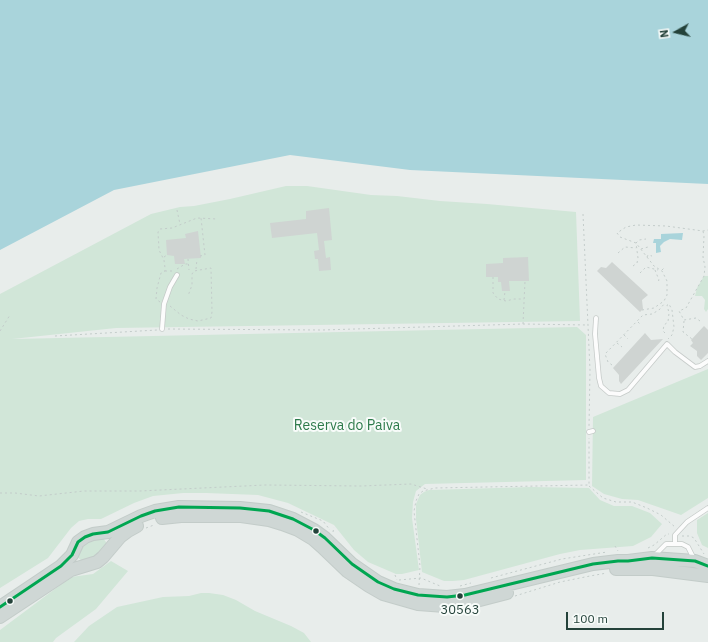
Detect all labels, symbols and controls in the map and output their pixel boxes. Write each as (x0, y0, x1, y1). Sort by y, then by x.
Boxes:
north arrow (656, 12, 696, 52)
text: N (657, 29, 672, 39)
park label: Reserva do Paiva (294, 418, 400, 434)
unlabelled marker (311, 526, 321, 536)
marker: 30563 (455, 591, 465, 601)
unlabelled marker (5, 596, 15, 606)
place label: 30563 (441, 602, 479, 618)
scale bar (568, 604, 666, 630)
text: 100 m (573, 611, 608, 626)

